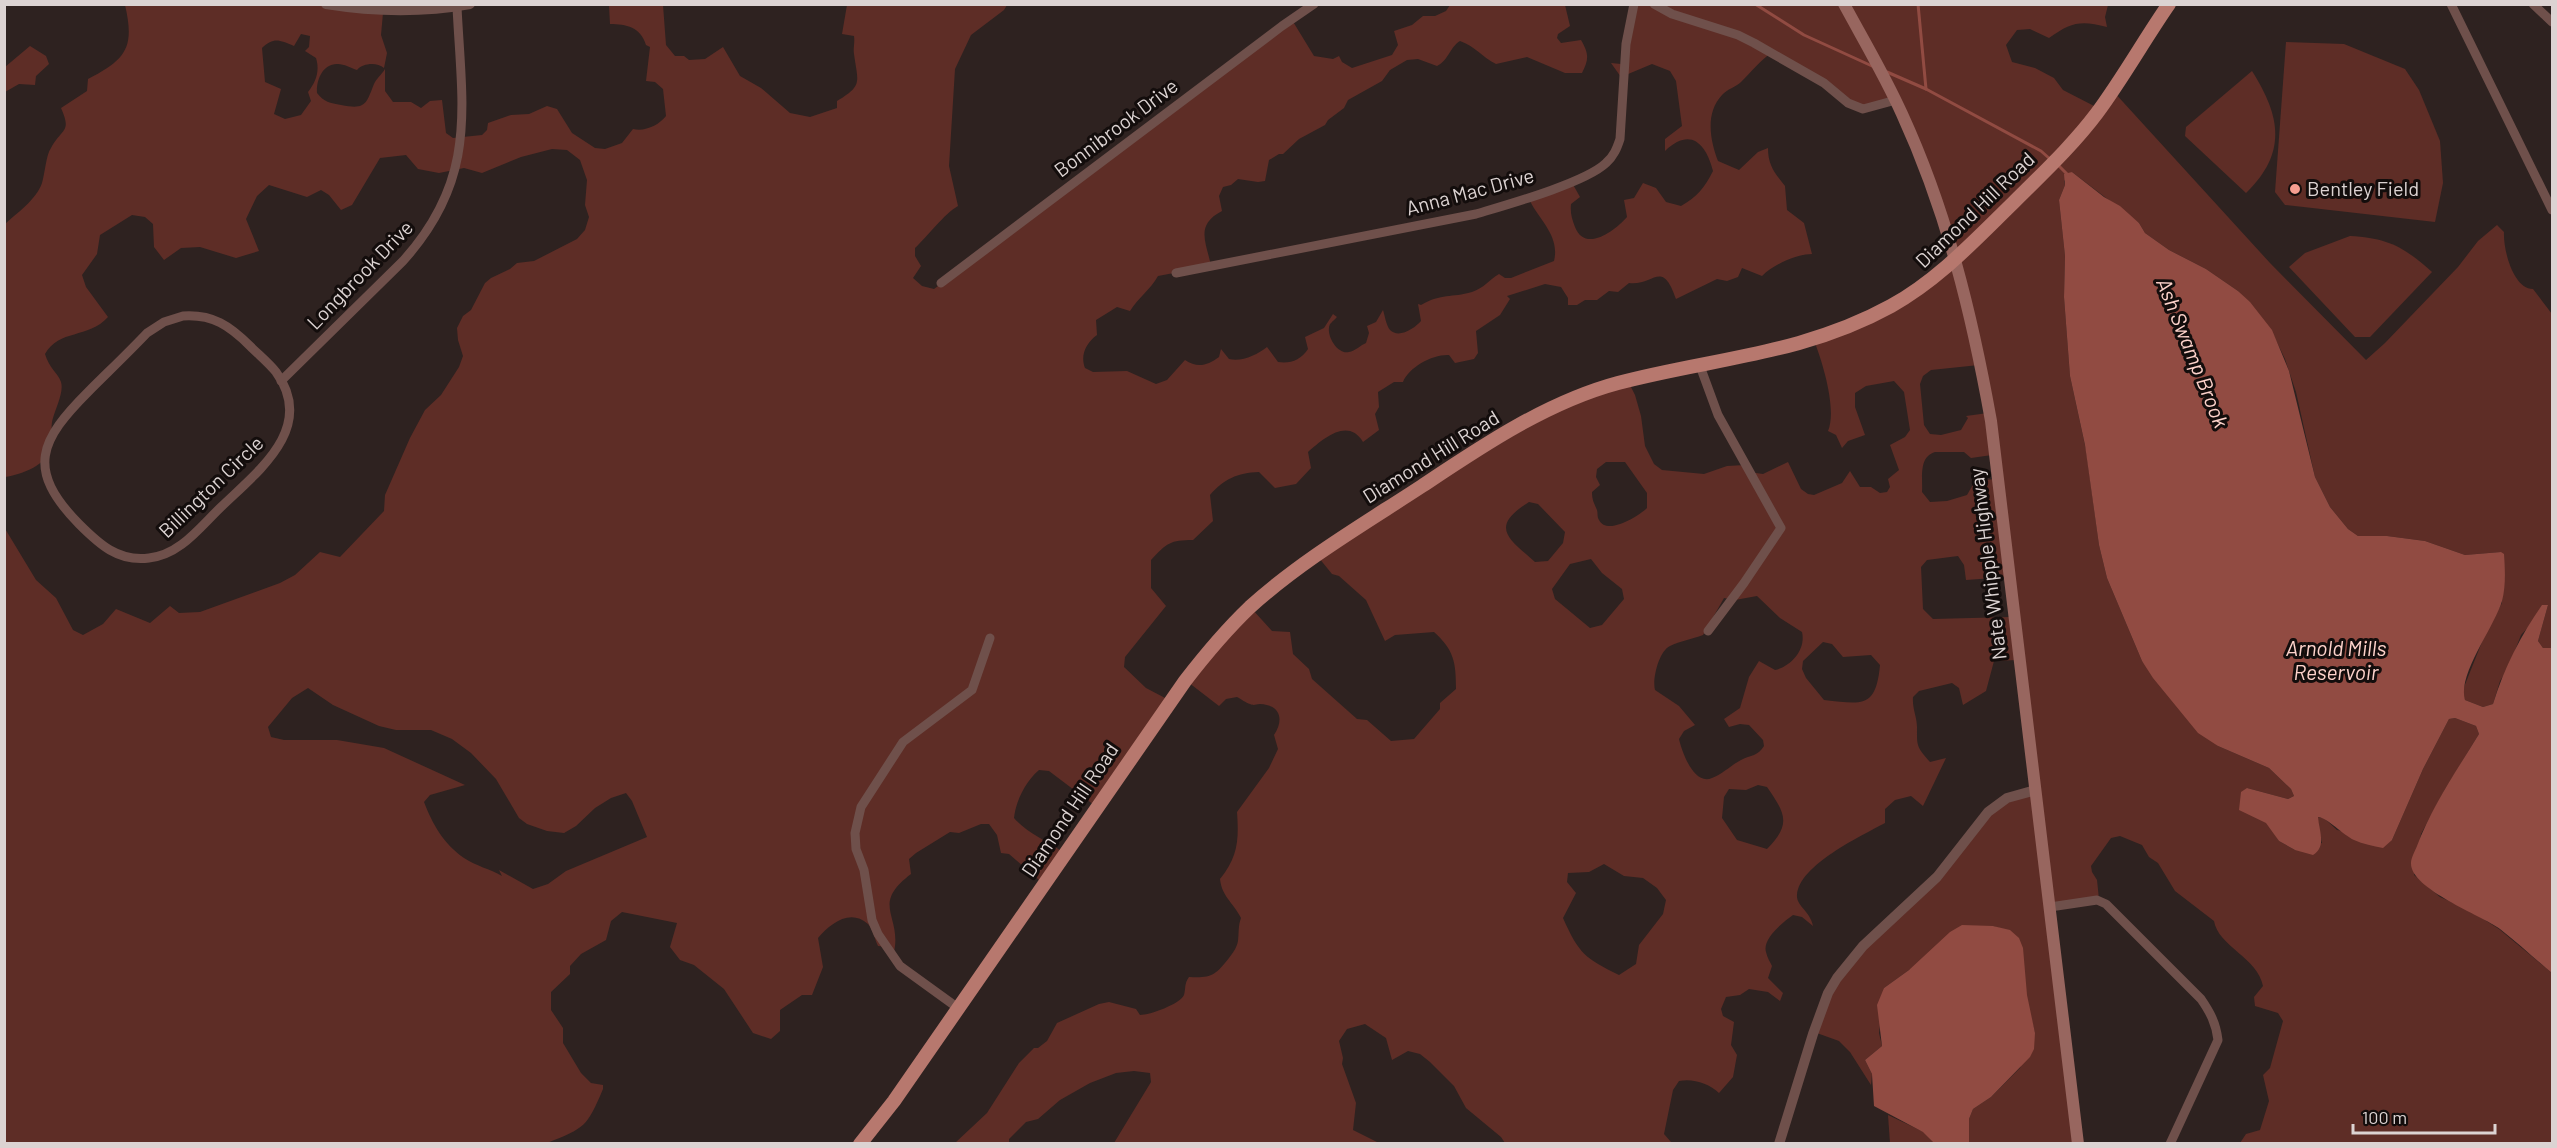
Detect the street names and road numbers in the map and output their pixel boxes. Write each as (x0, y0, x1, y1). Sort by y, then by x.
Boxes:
street label: Bonnibrook Drive (1049, 73, 1182, 181)
street label: Diamond Hill Road (1910, 146, 2039, 272)
street label: Anna Mac Drive (1403, 162, 1536, 220)
street label: Longbrook Drive (301, 215, 417, 334)
street label: Diamond Hill Road (1358, 405, 1503, 508)
street label: Billington Circle (153, 430, 268, 542)
street label: Nate Whipple Highway (1963, 467, 2011, 661)
street label: Diamond Hill Road (1016, 738, 1123, 881)

